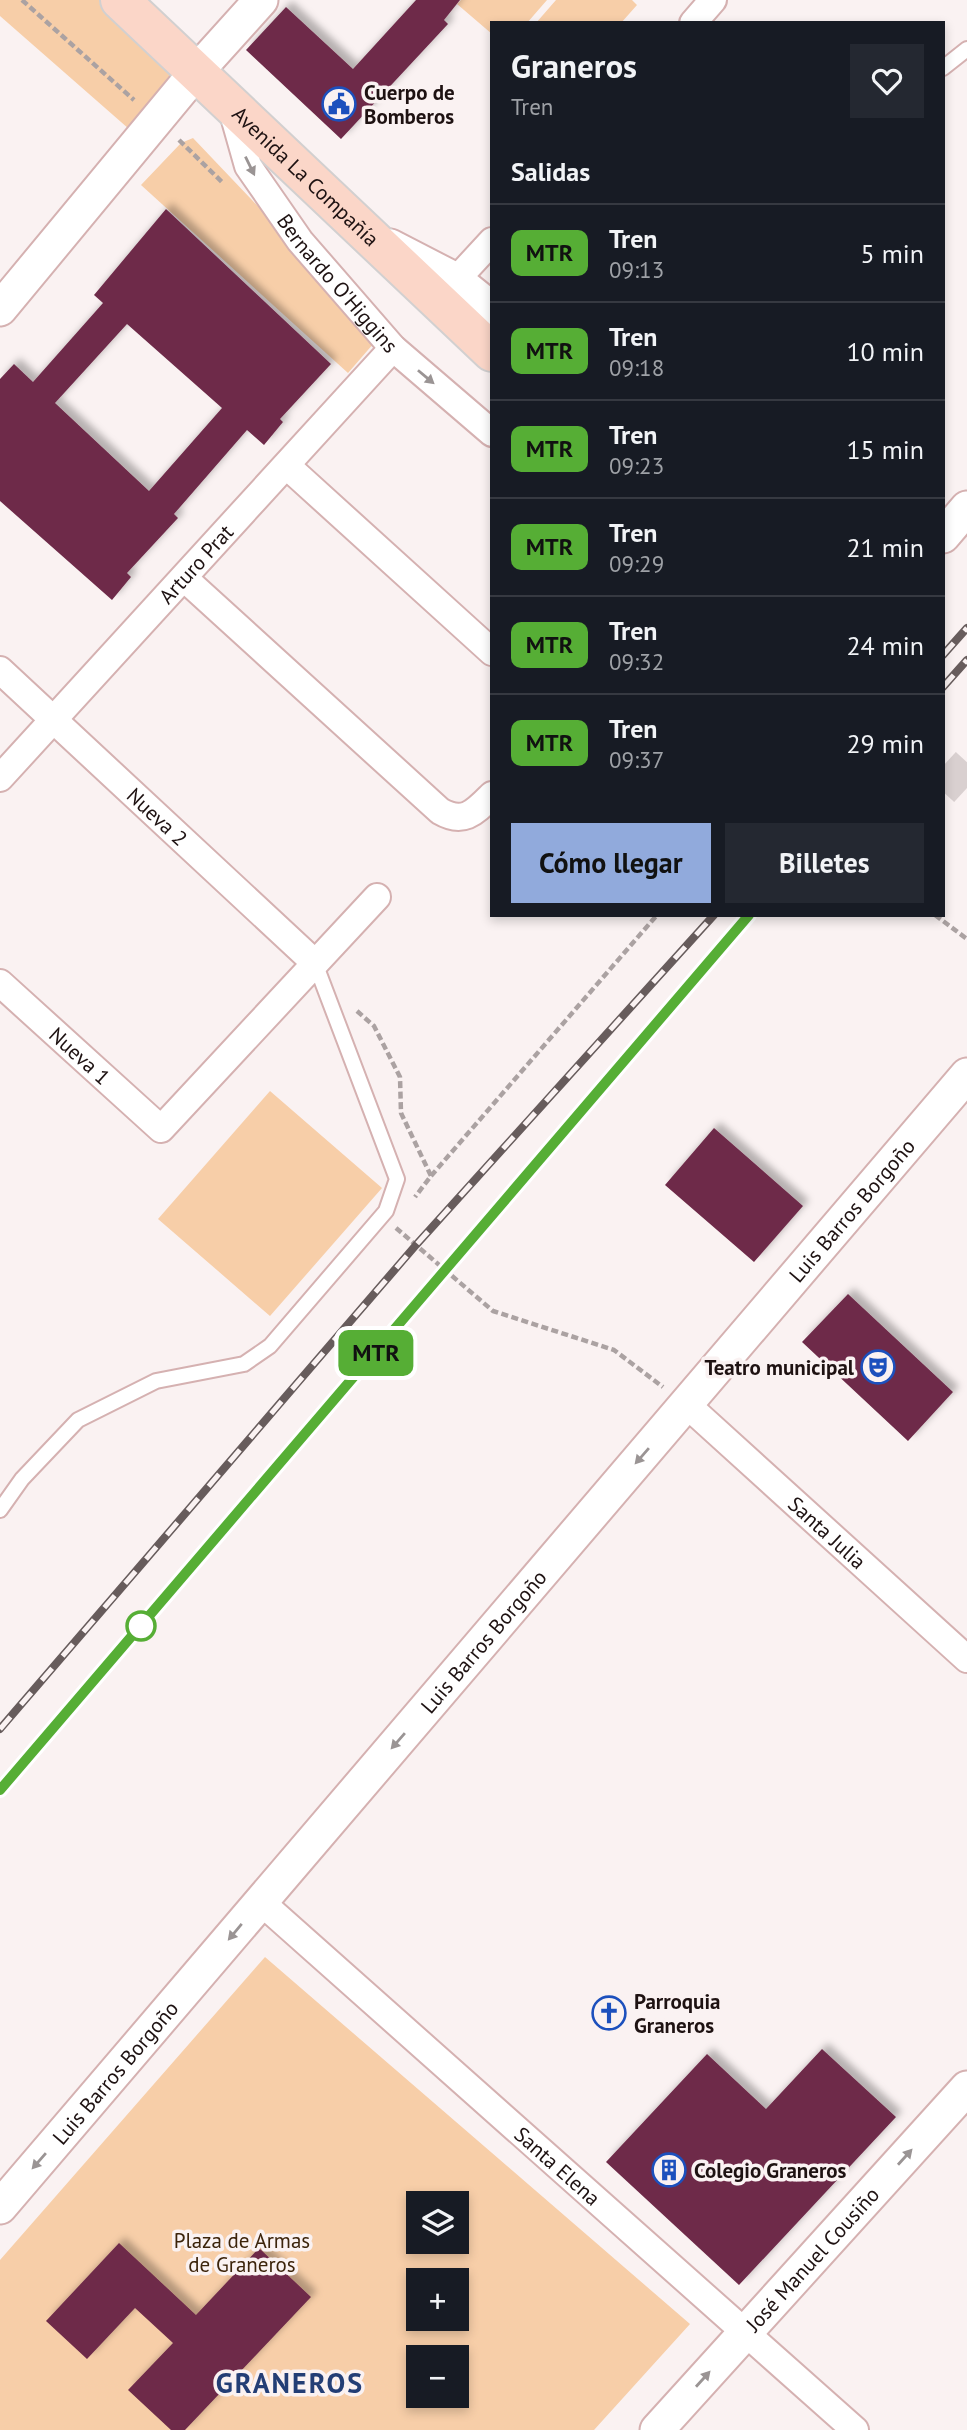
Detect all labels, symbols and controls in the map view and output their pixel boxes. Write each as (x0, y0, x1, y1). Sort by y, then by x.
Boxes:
text: Graneros (511, 44, 637, 87)
button: heart (850, 44, 924, 118)
place label: Cuerpo de Bomberos (364, 79, 455, 130)
public building icon: Cuerpo de Bomberos (320, 85, 358, 123)
text: Tren (511, 92, 553, 121)
street label: Avenida La Compañía (227, 100, 385, 252)
text: Salidas (511, 155, 590, 188)
one-way arrow (245, 156, 256, 176)
street label: Bernardo O'Higgins (272, 208, 404, 358)
text: Tren (609, 222, 658, 255)
text: MTR (526, 237, 573, 268)
text: 5 min (861, 237, 924, 270)
text: 09:13 (609, 255, 664, 284)
text: Tren (609, 320, 658, 353)
text: MTR (526, 335, 573, 366)
text: 10 min (846, 335, 924, 368)
text: 09:18 (609, 353, 664, 382)
one-way arrow (418, 369, 435, 384)
text: Tren (609, 418, 658, 451)
text: MTR (526, 433, 573, 464)
text: 15 min (846, 433, 924, 466)
text: 09:23 (609, 451, 664, 480)
text: Tren (609, 516, 658, 549)
street label: Arturo Prat (153, 519, 239, 609)
text: MTR (526, 531, 573, 562)
text: 21 min (846, 531, 924, 564)
text: 09:29 (609, 549, 664, 578)
text: Tren (609, 614, 658, 647)
text: MTR (526, 629, 573, 660)
text: 24 min (846, 629, 924, 662)
text: 09:32 (609, 647, 664, 676)
text: Tren (609, 712, 658, 745)
text: MTR (526, 727, 573, 758)
text: 29 min (846, 727, 924, 760)
text: 09:37 (609, 745, 664, 774)
street label: Nueva 2 (121, 782, 193, 851)
button: Cómo llegar (511, 823, 711, 903)
button: Billetes (725, 823, 924, 903)
street label: Nueva 1 (44, 1021, 116, 1090)
street label: Luis Barros Borgoño (783, 1133, 920, 1288)
line badge: MTR (336, 1330, 416, 1376)
text: MTR (352, 1337, 400, 1368)
theatre icon: Teatro municipal (859, 1348, 897, 1386)
place label: Teatro municipal (704, 1354, 855, 1381)
one-way arrow (634, 1447, 650, 1465)
street label: Santa Julia (783, 1490, 872, 1575)
street label: Luis Barros Borgoño (414, 1564, 552, 1719)
unlabelled marker (126, 1611, 156, 1641)
one-way arrow (391, 1732, 406, 1749)
one-way arrow (228, 1924, 243, 1941)
place label: Parroquia Graneros (634, 1988, 720, 2039)
church icon: Parroquia Graneros (590, 1994, 628, 2032)
street label: Luis Barros Borgoño (46, 1995, 184, 2150)
street label: Santa Elena (509, 2120, 606, 2211)
one-way arrow (897, 2148, 912, 2165)
building icon: Colegio Graneros (650, 2151, 688, 2189)
one-way arrow (31, 2152, 47, 2170)
place label: Colegio Graneros (694, 2157, 847, 2184)
street label: José Manuel Cousiño (739, 2181, 885, 2338)
map controls (406, 2191, 469, 2408)
button: layers (406, 2191, 469, 2254)
park label: Plaza de Armas de Graneros (174, 2227, 310, 2278)
button: + (406, 2268, 469, 2331)
button: − (406, 2345, 469, 2408)
district label: GRANEROS (216, 2364, 364, 2401)
one-way arrow (694, 2371, 710, 2388)

